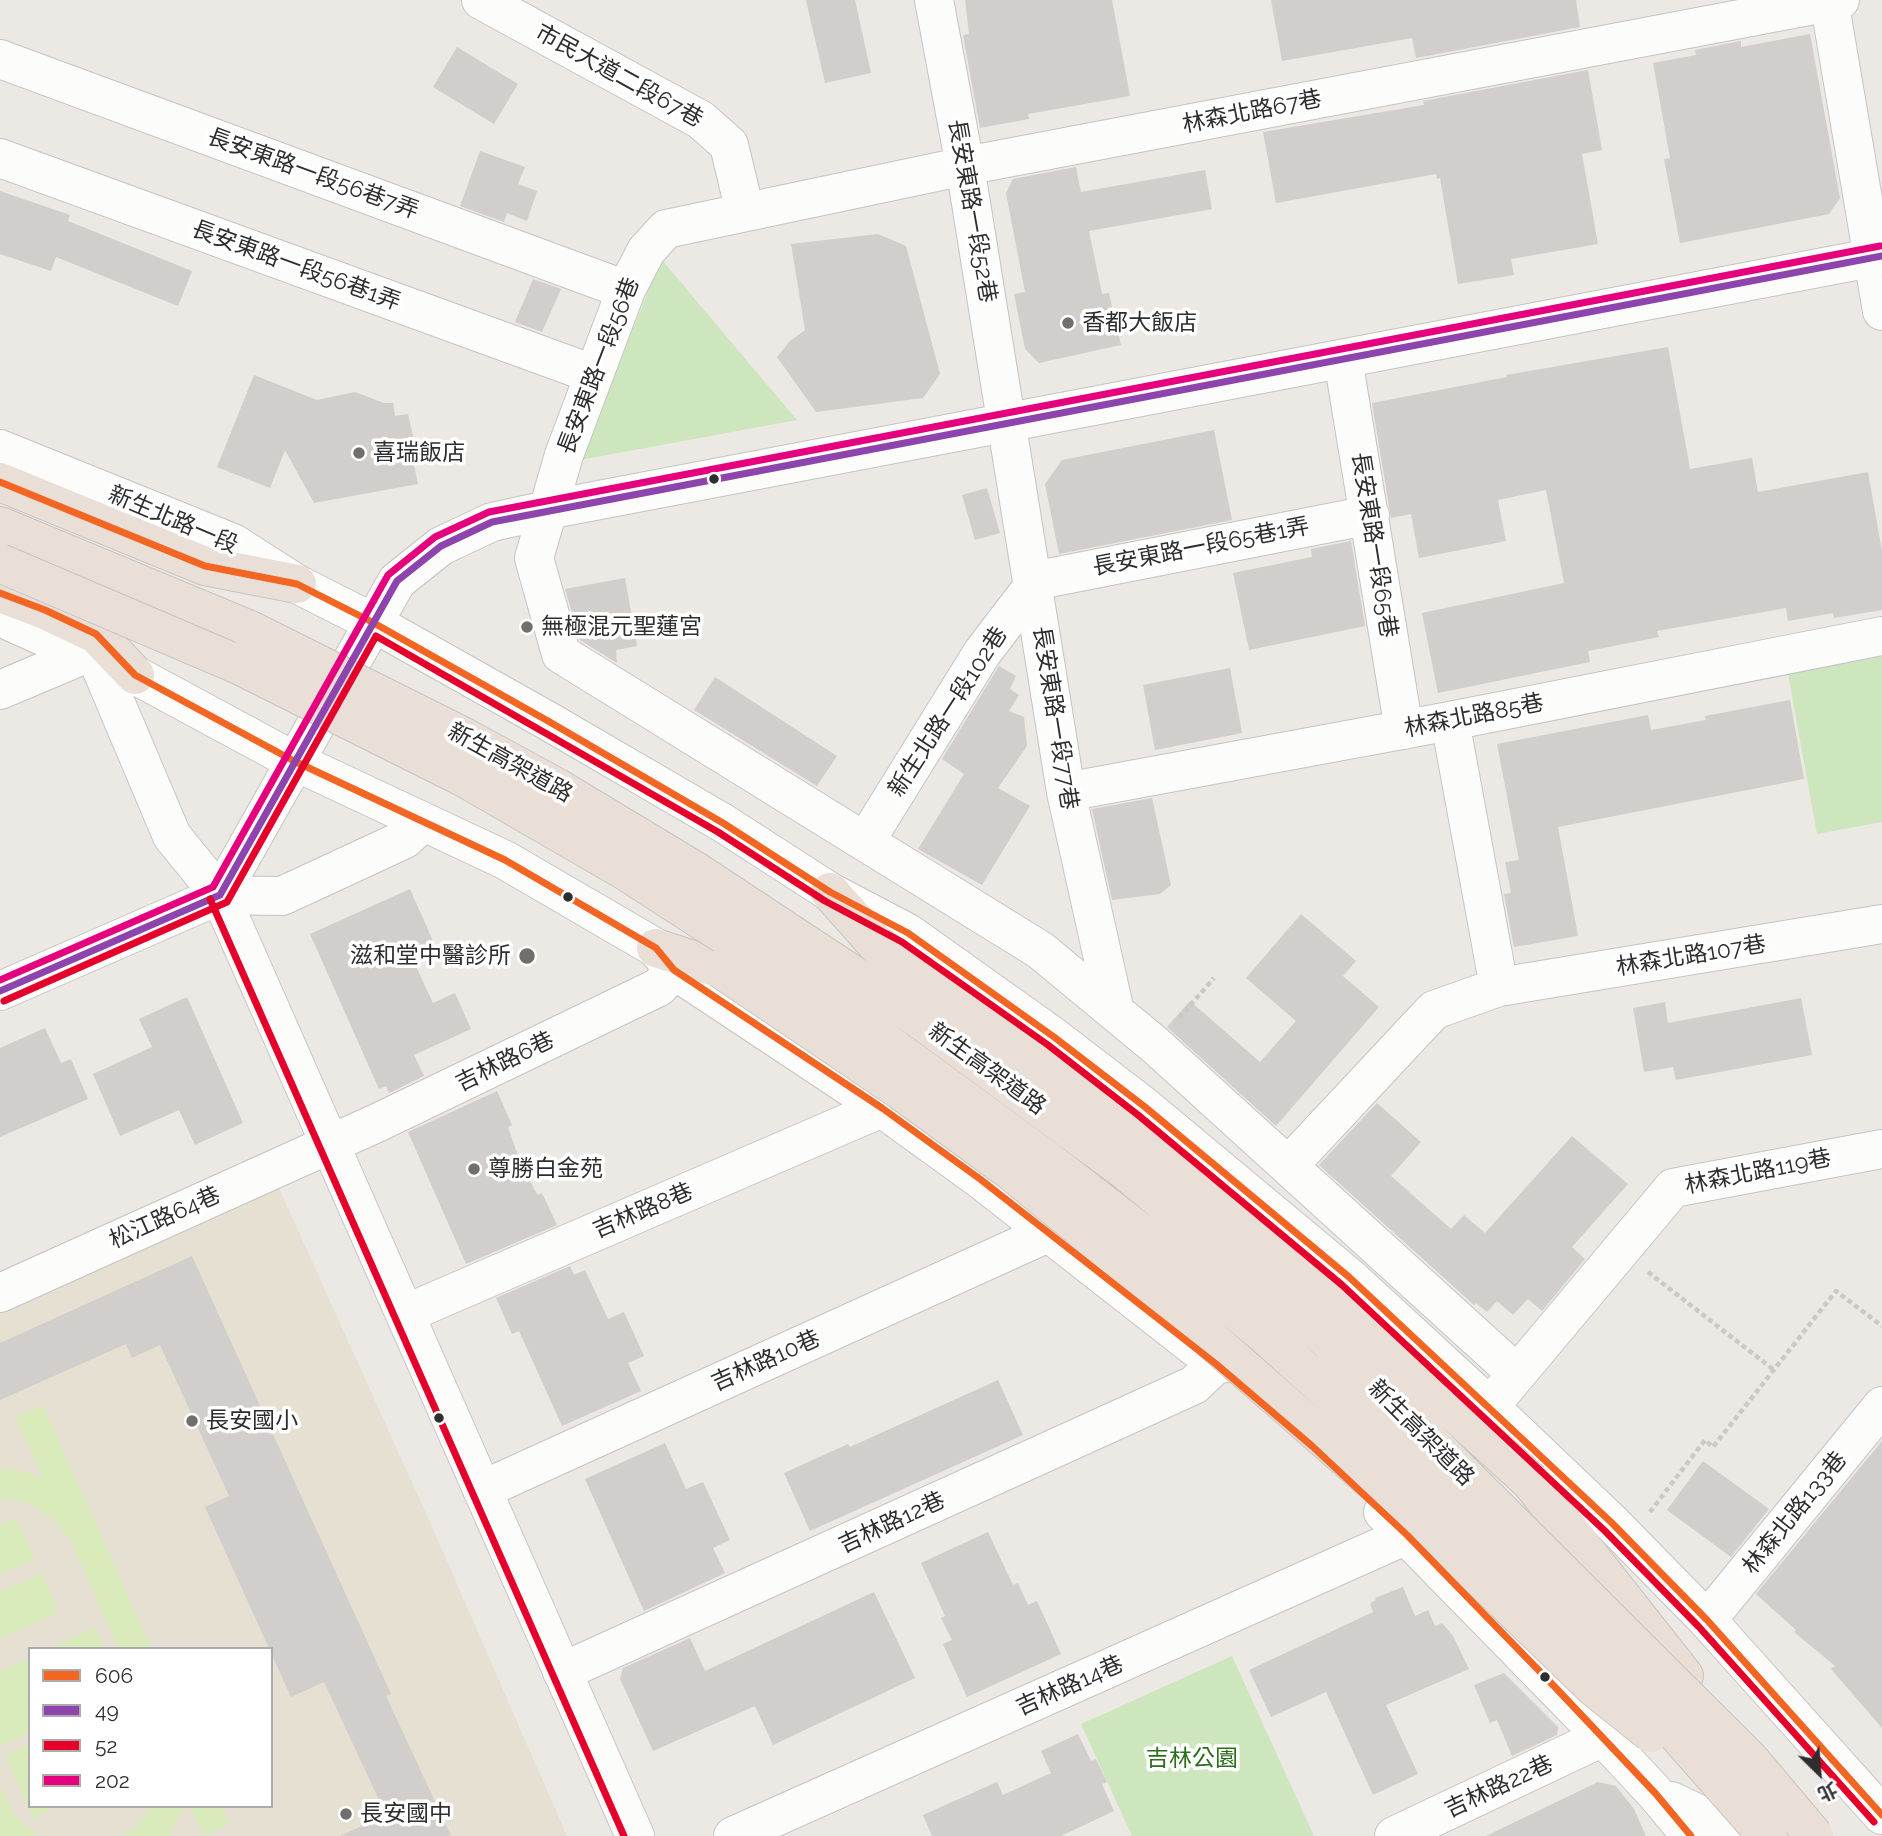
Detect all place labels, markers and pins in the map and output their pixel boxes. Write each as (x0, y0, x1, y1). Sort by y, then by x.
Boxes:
place label: 香都大飯店 (1082, 309, 1197, 337)
marker: 香都大飯店 (1060, 315, 1076, 331)
place label: 喜瑞飯店 (373, 439, 465, 467)
marker: 喜瑞飯店 (351, 445, 367, 461)
unlabelled marker (707, 472, 721, 486)
place label: 無極混元聖蓮宮 (541, 613, 702, 641)
marker: 無極混元聖蓮宮 (519, 619, 535, 635)
unlabelled marker (561, 890, 575, 904)
place label: 滋和堂中醫診所 (350, 942, 511, 970)
marker: 滋和堂中醫診所 (517, 946, 537, 966)
place label: 尊勝白金苑 (488, 1155, 603, 1183)
marker: 尊勝白金苑 (466, 1161, 482, 1177)
place label: 長安國小 (206, 1407, 298, 1435)
unlabelled marker (432, 1411, 446, 1425)
marker: 長安國小 (184, 1413, 200, 1429)
unlabelled marker (1538, 1670, 1552, 1684)
place label: 長安國中 (360, 1800, 452, 1828)
marker: 長安國中 (338, 1806, 354, 1822)

